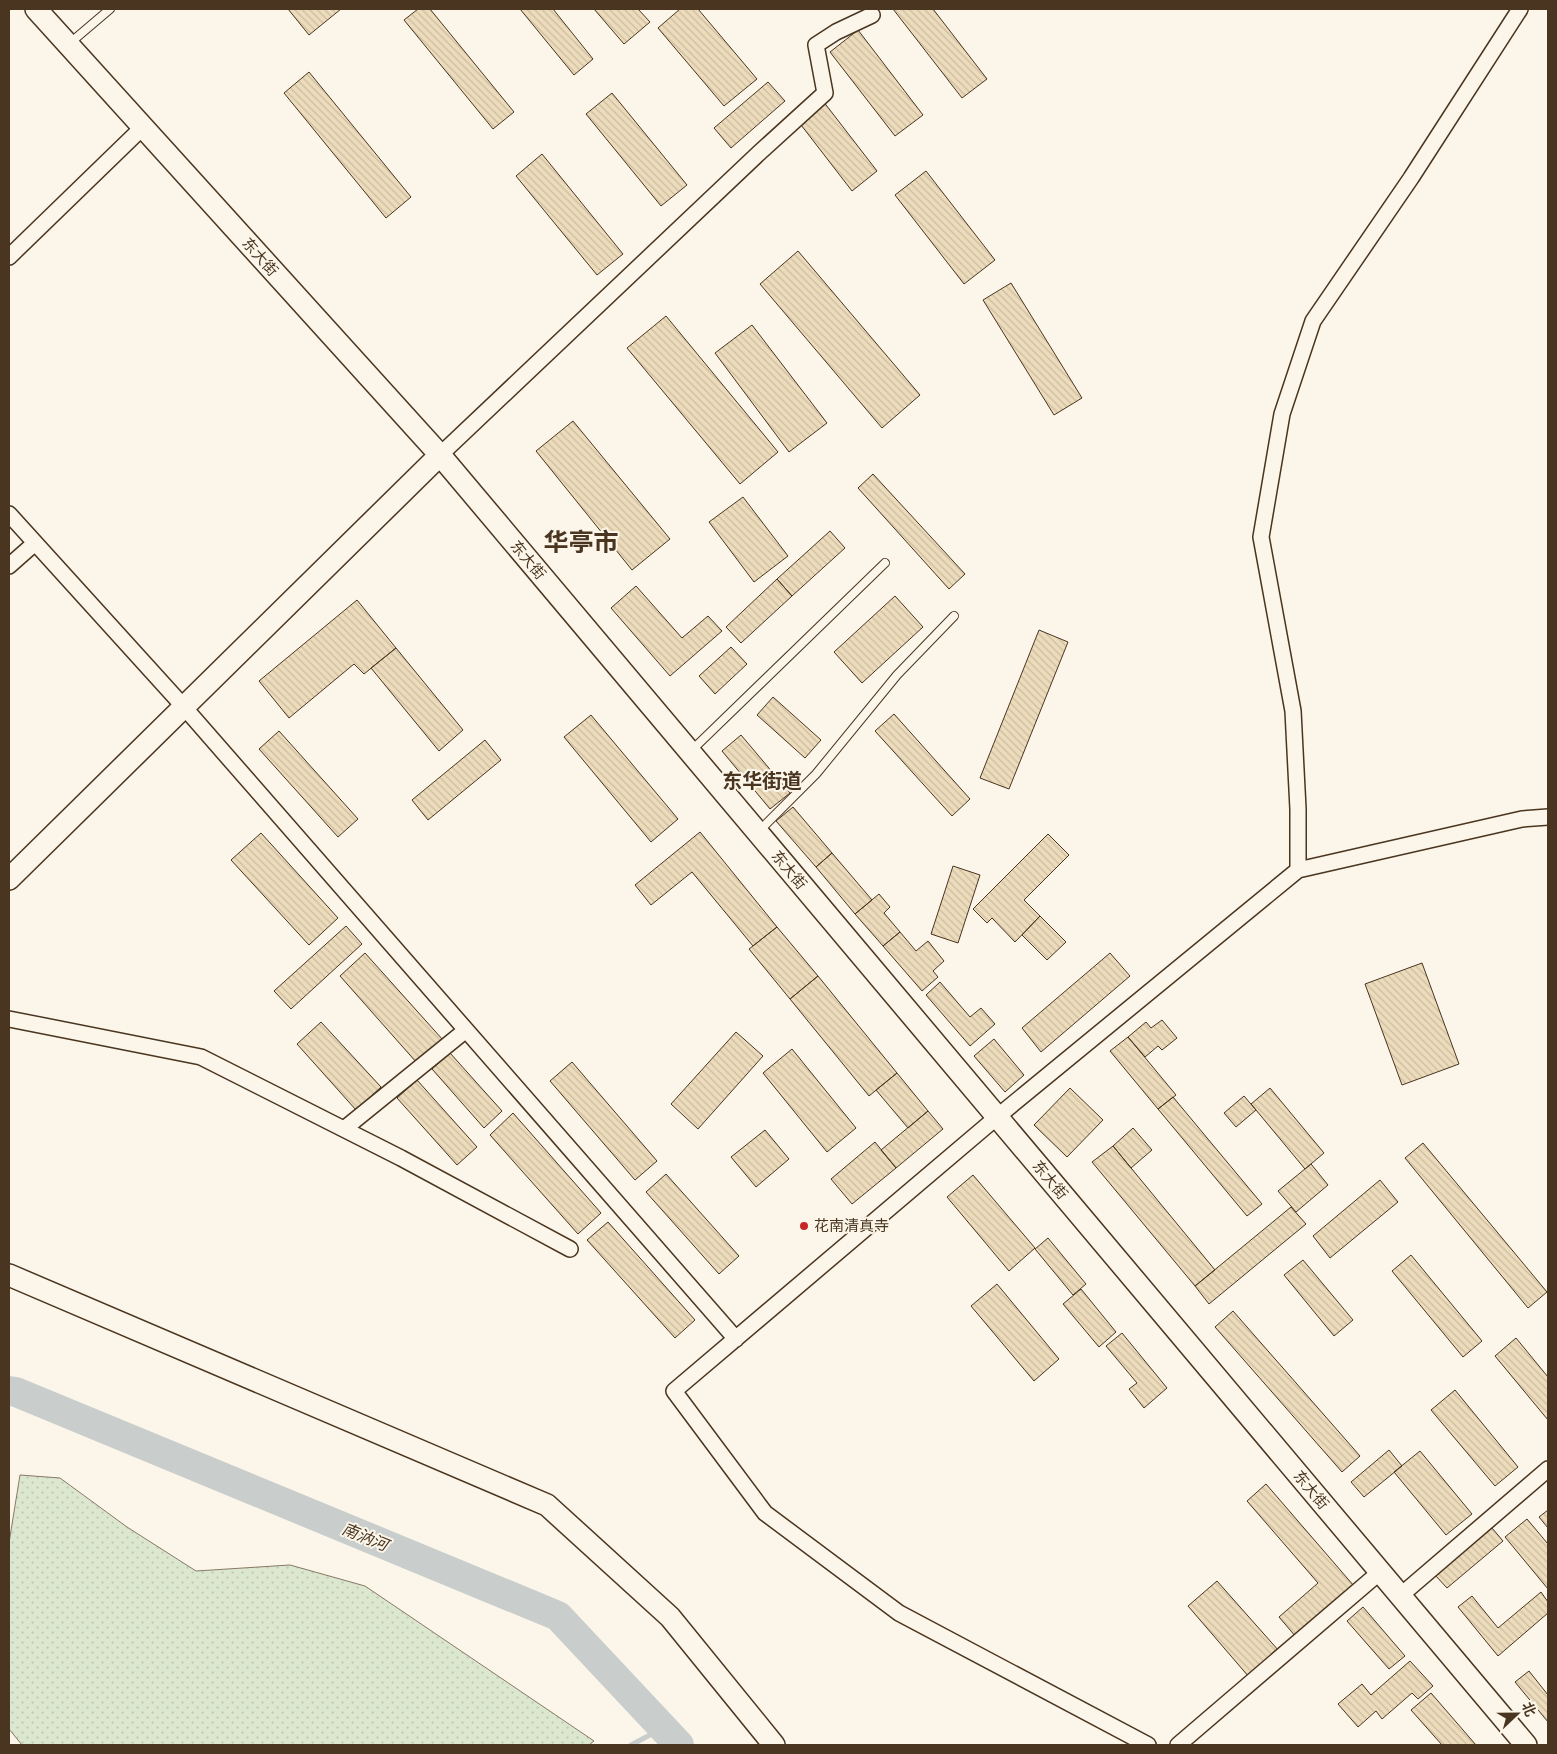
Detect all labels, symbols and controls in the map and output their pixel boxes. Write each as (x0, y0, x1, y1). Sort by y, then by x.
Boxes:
street label: 东大街 (239, 235, 281, 279)
district label: 华亭市 (543, 529, 619, 556)
street label: 东大街 (507, 538, 549, 582)
district label: 东华街道 (722, 770, 802, 792)
street label: 东大街 (768, 848, 810, 892)
street label: 东大街 (1029, 1158, 1071, 1202)
place label: 花南清真寺 (814, 1218, 889, 1234)
marker: 花南清真寺 (798, 1220, 810, 1232)
street label: 东大街 (1290, 1468, 1332, 1512)
water label: 南汭河 (340, 1520, 393, 1555)
north arrow (1492, 1689, 1542, 1739)
text: 北 (1519, 1700, 1538, 1719)

